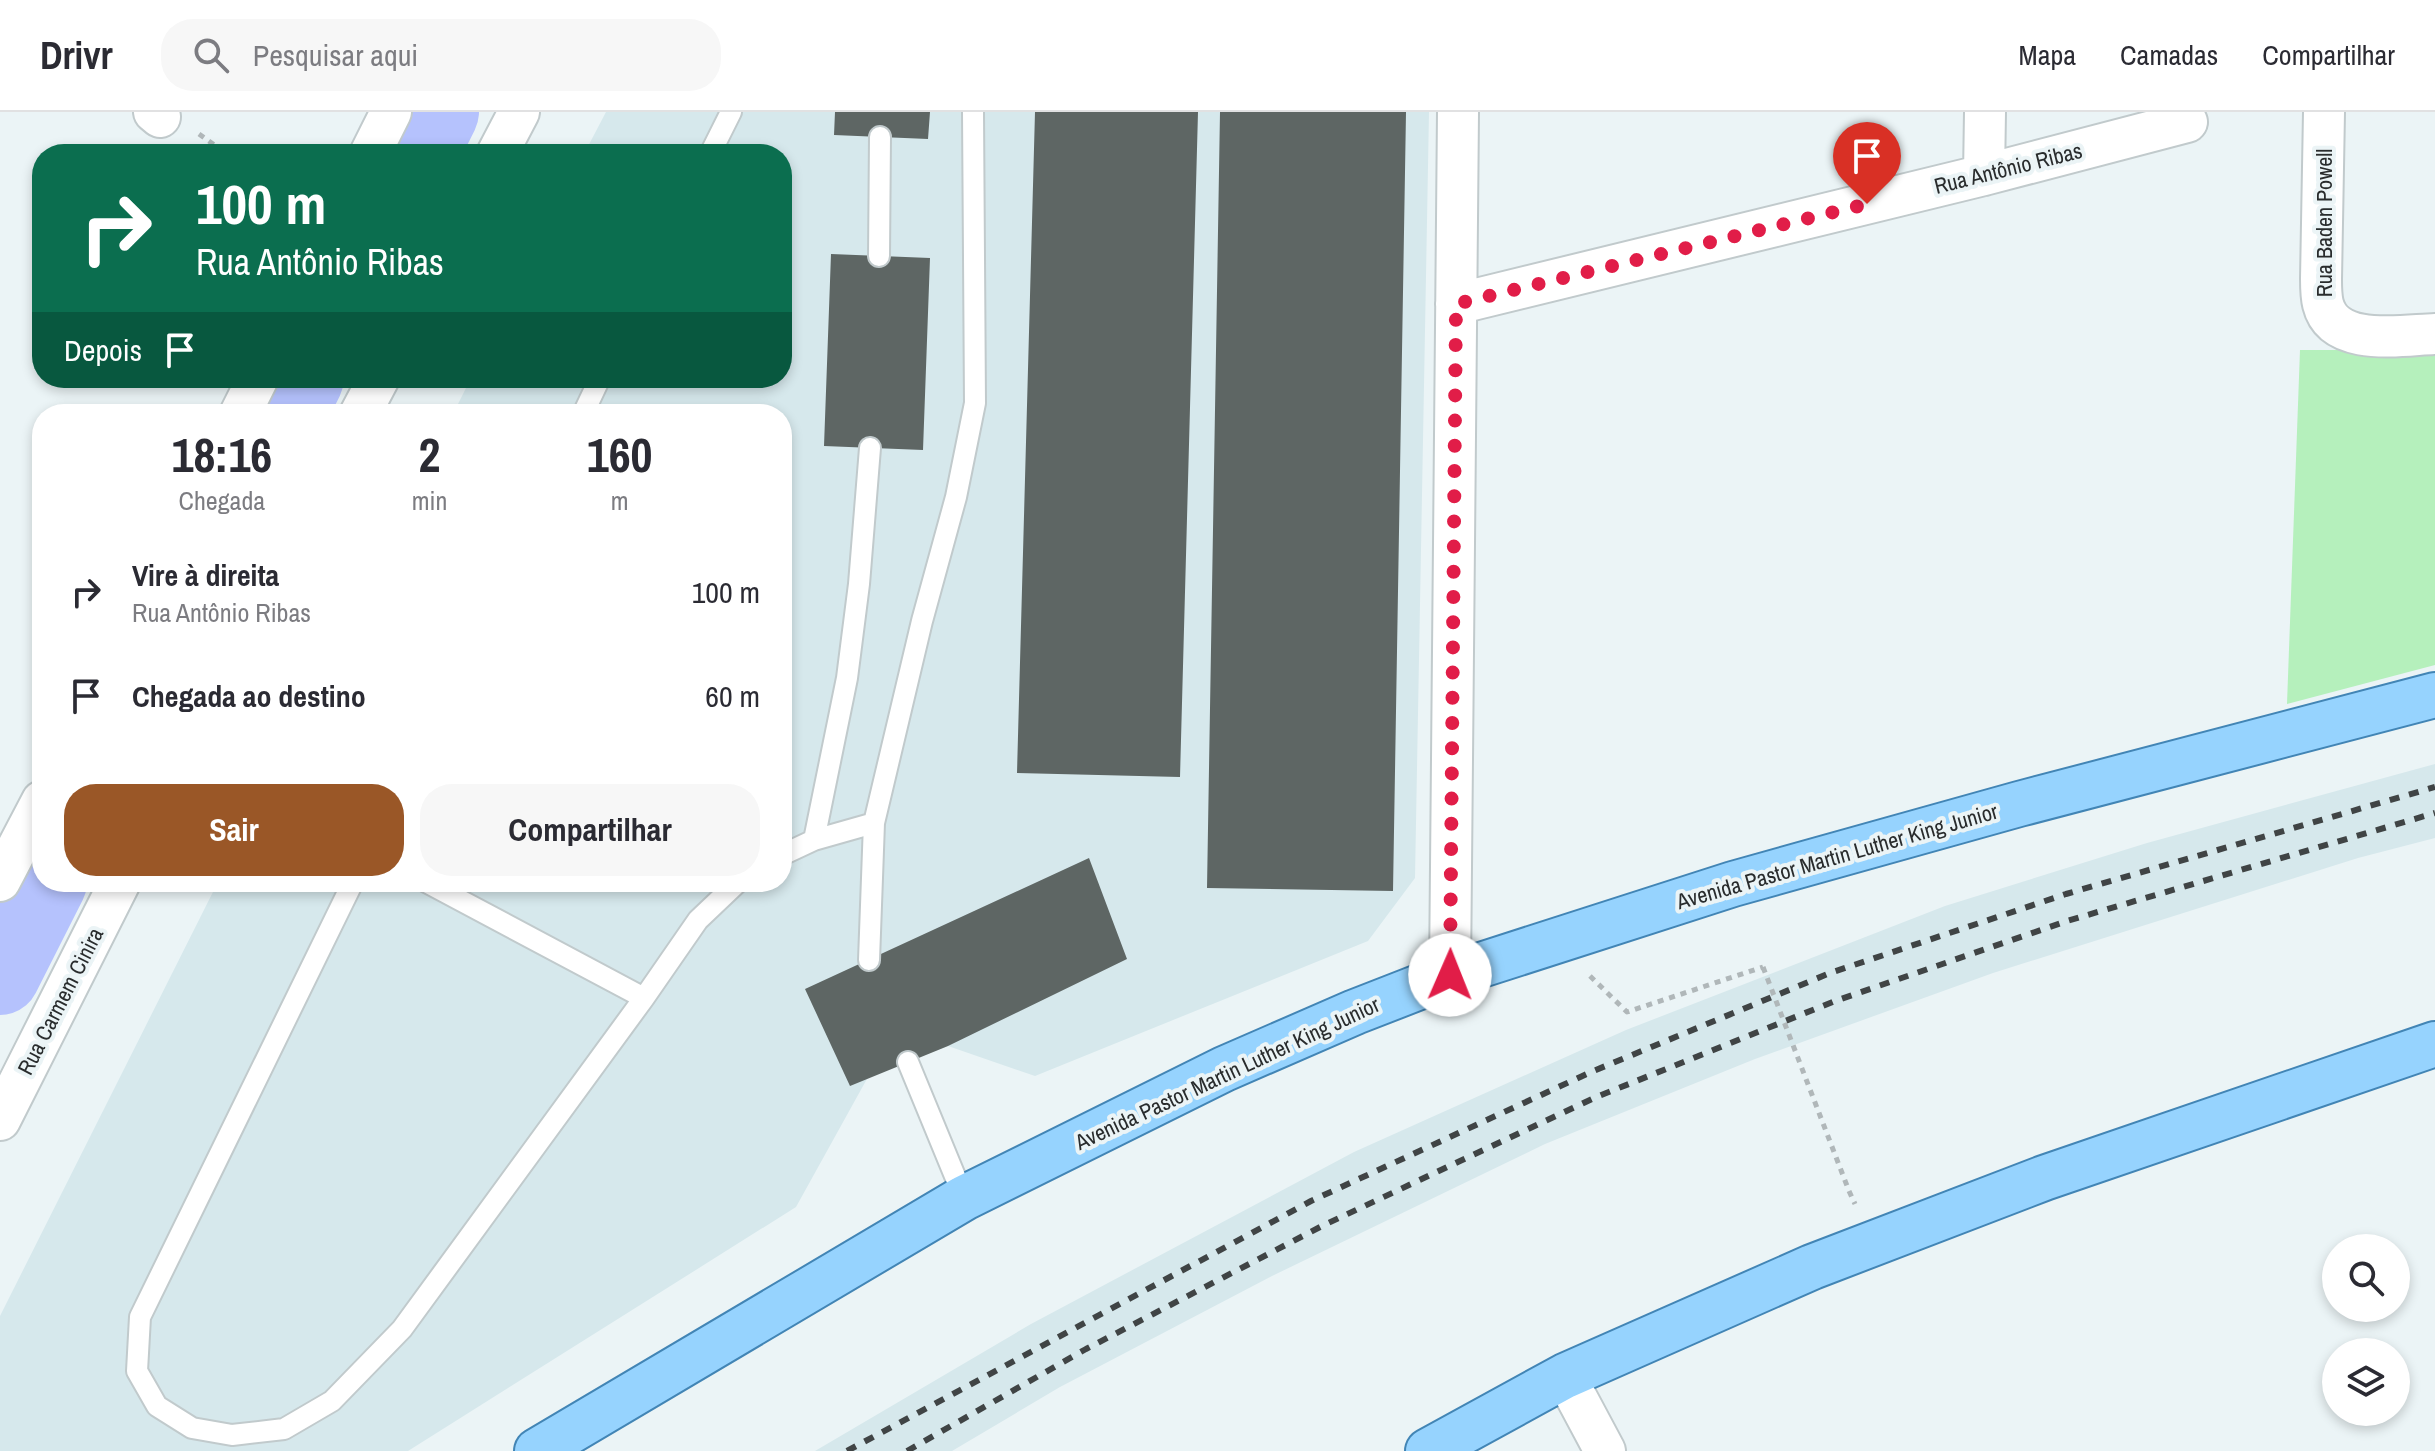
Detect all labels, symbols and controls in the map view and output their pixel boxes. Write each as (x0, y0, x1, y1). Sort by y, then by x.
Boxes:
search box (161, 19, 721, 91)
text: Drivr (40, 30, 113, 81)
icon: search (189, 33, 233, 77)
text: Pesquisar aqui (253, 35, 418, 75)
text: Mapa (2019, 36, 2076, 74)
text: Camadas (2120, 36, 2218, 74)
text: Compartilhar (2262, 36, 2395, 74)
pin (1833, 122, 1901, 204)
icon: arrive (1845, 134, 1889, 178)
street label: Rua Antônio Ribas (1931, 135, 2085, 201)
street label: Rua Baden Powell (2309, 149, 2339, 297)
text: 100 m (196, 166, 326, 241)
icon: right (64, 176, 168, 280)
text: Rua Antônio Ribas (196, 238, 444, 286)
icon: arrive (158, 328, 202, 372)
text: Depois (64, 330, 142, 370)
text: 18:16 (172, 422, 272, 487)
text: 2 (419, 422, 440, 487)
text: 160 (587, 422, 652, 487)
text: Chegada (179, 483, 265, 518)
text: min (412, 483, 447, 518)
text: m (611, 483, 629, 518)
text: Vire à direita (132, 555, 279, 595)
icon: right (64, 570, 108, 614)
text: 100 m (692, 572, 760, 612)
text: Rua Antônio Ribas (132, 595, 311, 630)
icon: arrive (64, 674, 108, 718)
text: Chegada ao destino (132, 676, 366, 716)
text: 60 m (705, 676, 760, 716)
button: Sair (64, 784, 404, 876)
button: Compartilhar (420, 784, 760, 876)
street label: Avenida Pastor Martin Luther King Junior (1672, 796, 2001, 917)
street label: Rua Carmem Cinira (10, 922, 110, 1080)
position arrow (1408, 933, 1492, 1017)
street label: Avenida Pastor Martin Luther King Junior (1069, 989, 1384, 1157)
map controls (2322, 1234, 2410, 1426)
button: search (2322, 1234, 2410, 1322)
button: layers (2322, 1338, 2410, 1426)

